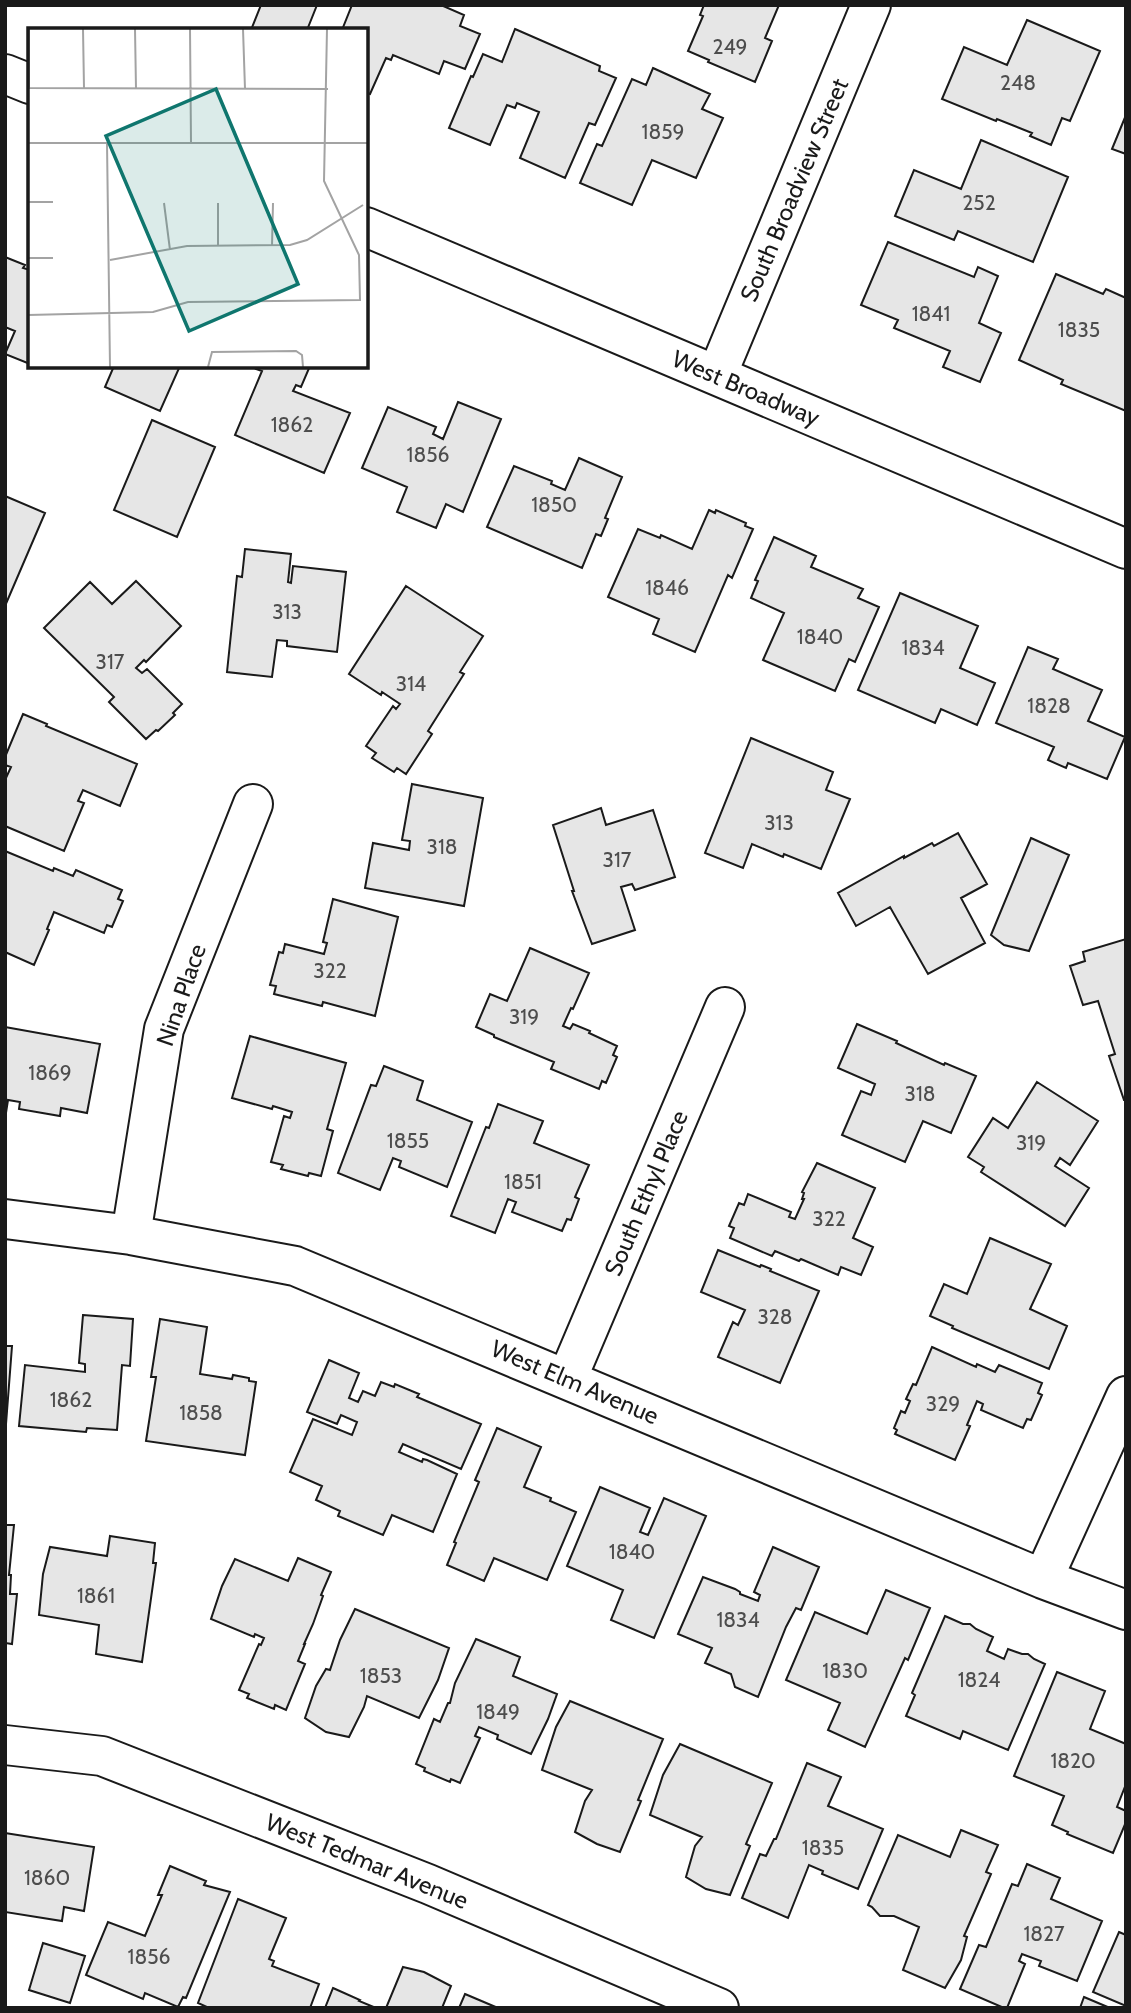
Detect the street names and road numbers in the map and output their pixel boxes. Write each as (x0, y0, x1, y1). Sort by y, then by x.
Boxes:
street label: South Broadview Street (734, 74, 854, 306)
street label: West Broadway (668, 344, 824, 432)
street label: Nina Place (150, 940, 212, 1050)
street label: South Ethyl Place (598, 1106, 694, 1280)
street label: West Elm Avenue (487, 1334, 663, 1430)
street label: West Tedmar Avenue (262, 1807, 472, 1915)

